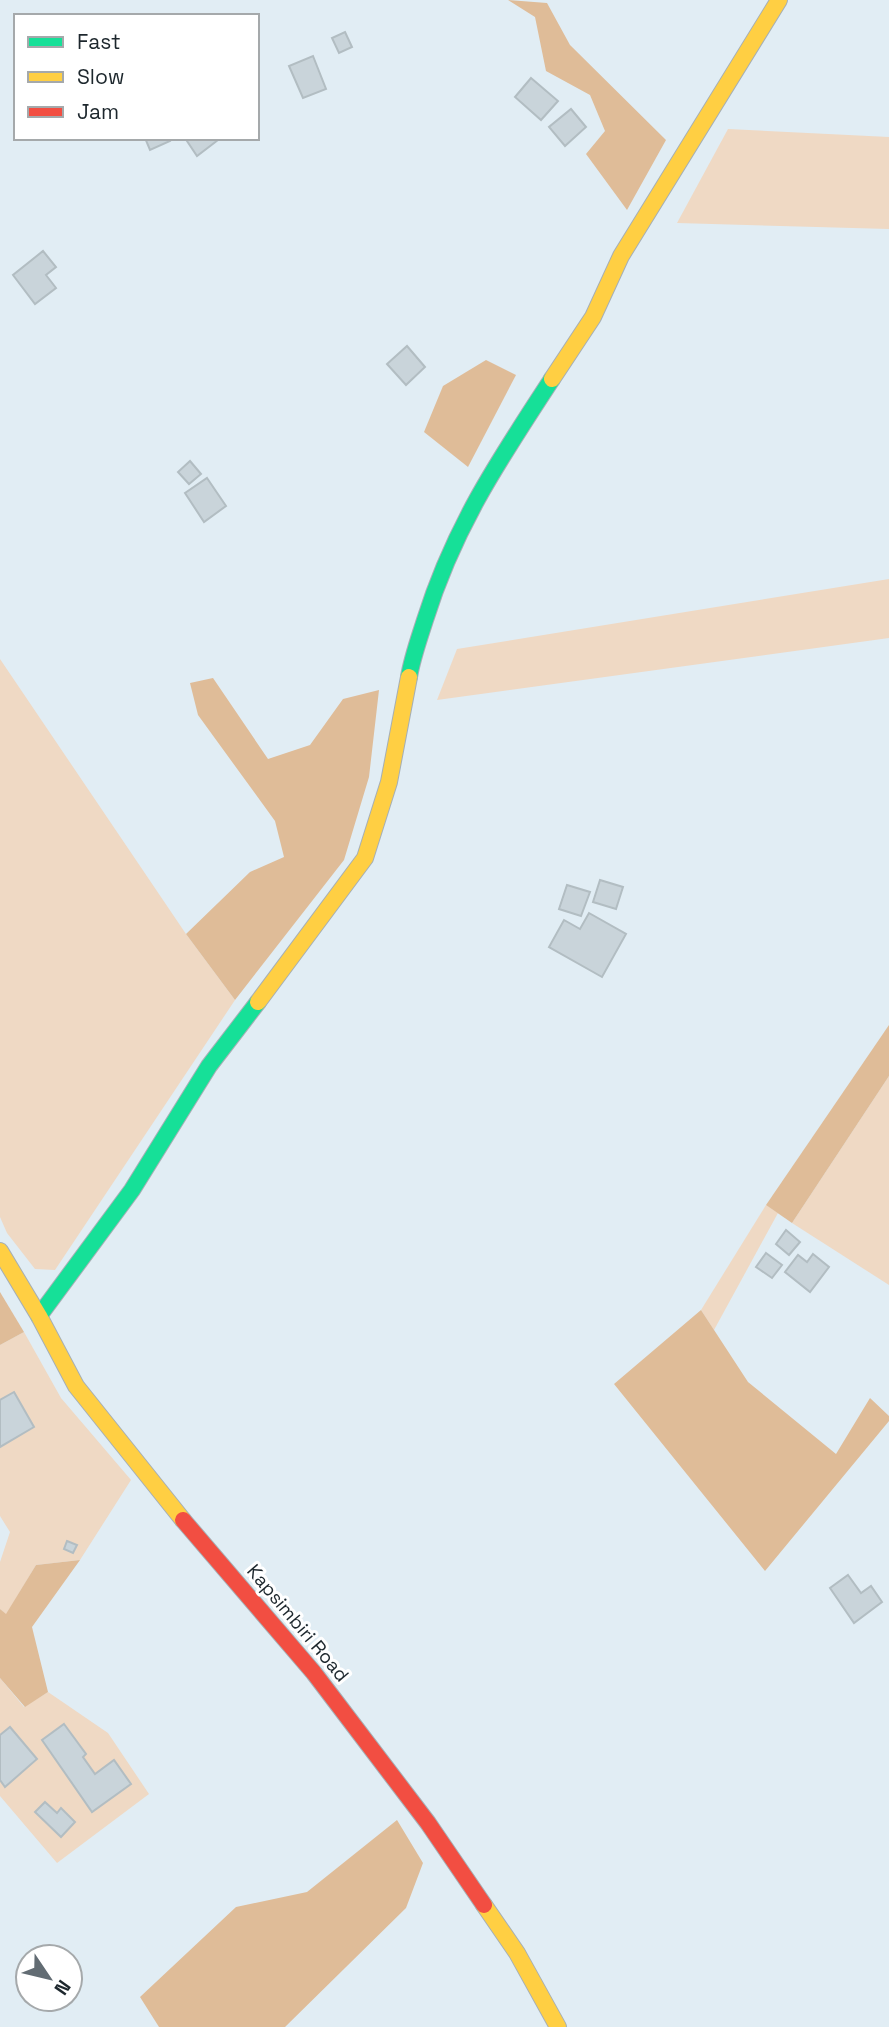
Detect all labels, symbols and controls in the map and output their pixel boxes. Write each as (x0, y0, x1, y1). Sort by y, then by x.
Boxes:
legend (14, 14, 259, 140)
text: Fast (77, 28, 121, 55)
text: Slow (77, 63, 125, 90)
text: Jam (77, 98, 119, 125)
street label: Kapsimbiri Road (242, 1559, 354, 1687)
north arrow (14, 1943, 84, 2013)
text: N (49, 1975, 76, 2000)

